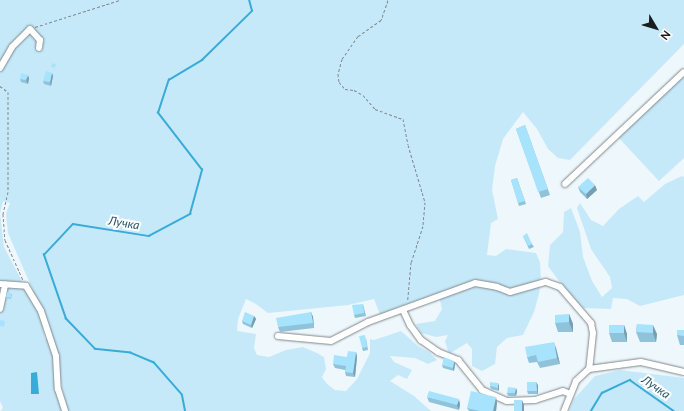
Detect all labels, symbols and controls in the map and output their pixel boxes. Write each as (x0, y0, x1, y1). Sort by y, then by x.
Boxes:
north arrow (636, 8, 676, 48)
text: N (658, 28, 674, 43)
water label: Лучка (107, 213, 141, 233)
water label: Лучка (639, 372, 673, 402)

